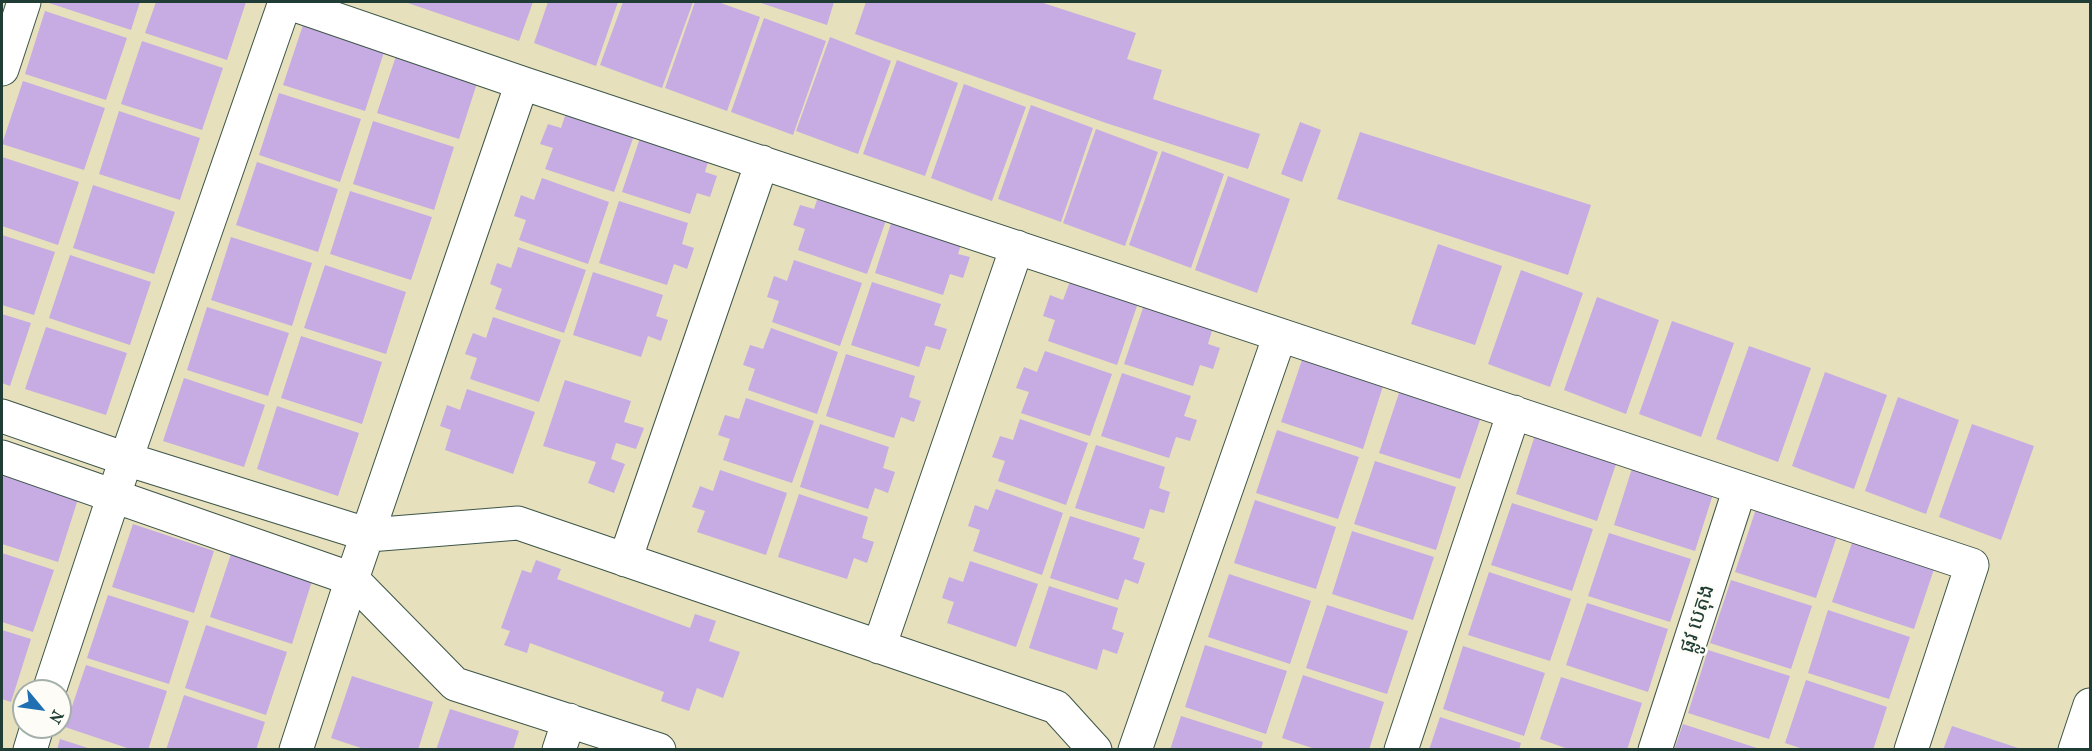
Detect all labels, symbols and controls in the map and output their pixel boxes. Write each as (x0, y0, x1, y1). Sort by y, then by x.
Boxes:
street label: ផ្លូវ បេតុង (1675, 581, 1721, 657)
north arrow (12, 679, 72, 739)
text: N (45, 707, 68, 727)

